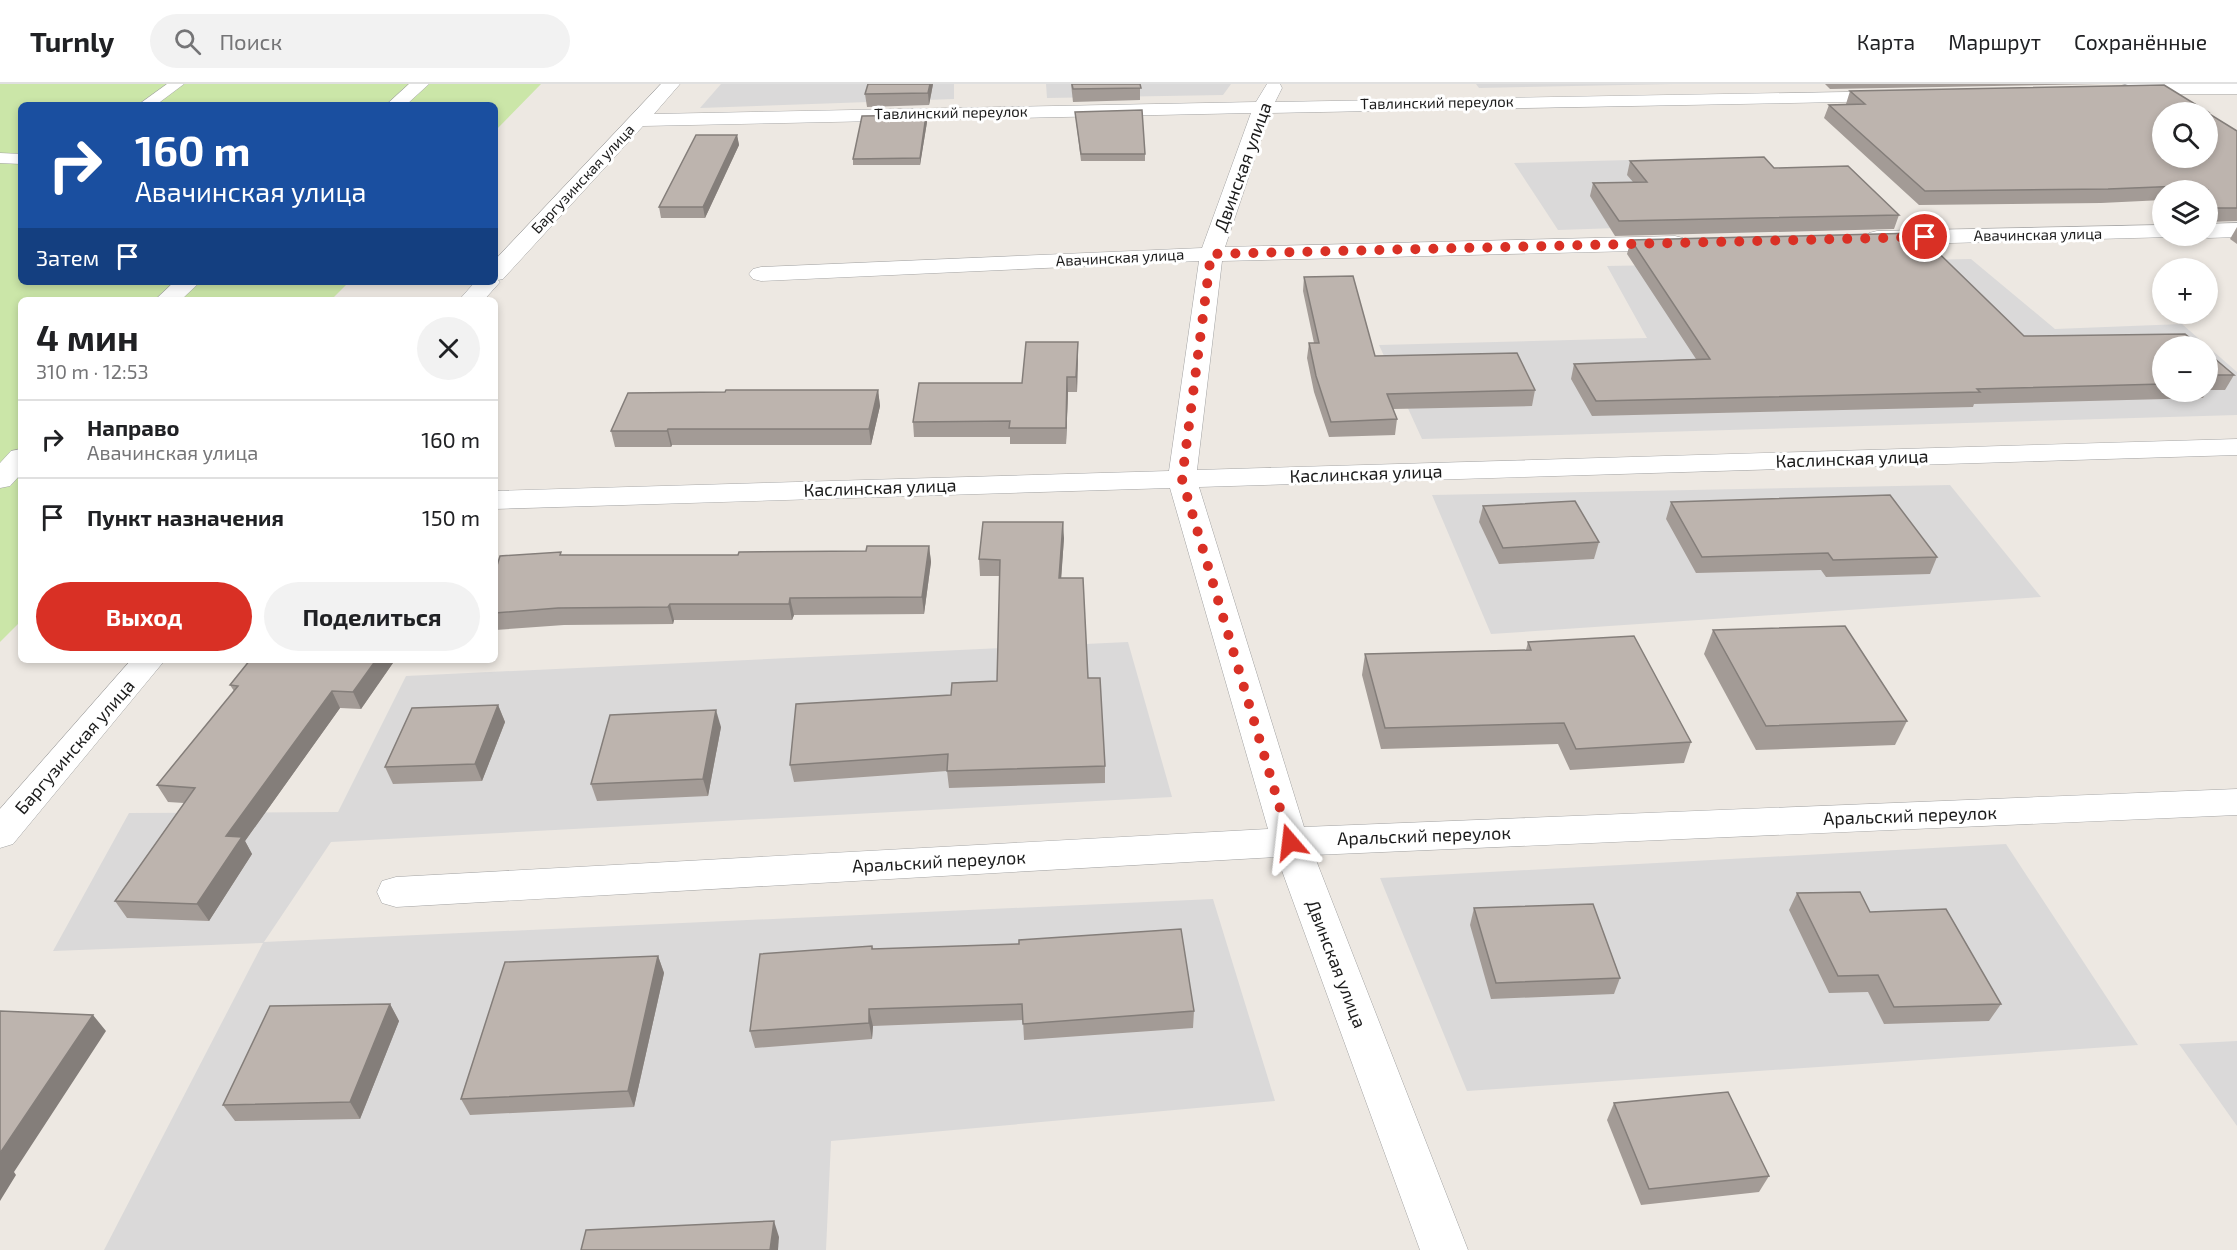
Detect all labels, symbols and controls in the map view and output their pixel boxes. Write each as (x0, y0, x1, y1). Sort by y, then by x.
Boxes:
search box (150, 14, 570, 68)
text: Turnly (30, 24, 114, 58)
icon: search (171, 25, 204, 58)
text: Поиск (219, 28, 282, 54)
text: Карта (1857, 29, 1915, 54)
text: Маршрут (1948, 29, 2041, 54)
text: Сохранённые (2074, 29, 2207, 54)
street label: Тавлинский переулок (1360, 92, 1514, 113)
street label: Двинская улица (1208, 99, 1276, 234)
street label: Тавлинский переулок (874, 102, 1028, 123)
map controls (2152, 102, 2218, 402)
button: search (2152, 102, 2218, 168)
street label: Баргузинская улица (527, 120, 638, 237)
text: 160 m (135, 124, 251, 174)
icon: right (36, 126, 114, 204)
text: Авачинская улица (135, 175, 366, 207)
button: layers (2152, 180, 2218, 246)
pin (1899, 211, 1950, 262)
icon: arrive (1908, 220, 1941, 253)
street label: Авачинская улица (1974, 224, 2102, 245)
icon: arrive (111, 240, 144, 273)
text: Затем (36, 244, 99, 270)
street label: Авачинская улица (1055, 245, 1185, 270)
button: + (2152, 258, 2218, 324)
text: 4 мин (36, 315, 139, 358)
button: close (417, 317, 480, 380)
button: − (2152, 336, 2218, 402)
text: 310 m · 12:53 (36, 359, 149, 383)
text: Направо (87, 414, 180, 440)
icon: right (36, 423, 69, 456)
text: 160 m (421, 426, 480, 452)
text: Авачинская улица (87, 440, 258, 464)
street label: Каслинская улица (1775, 444, 1929, 472)
street label: Каслинская улица (1289, 459, 1443, 487)
street label: Каслинская улица (803, 473, 957, 501)
icon: arrive (36, 501, 69, 534)
text: Пункт назначения (87, 504, 284, 530)
text: 150 m (422, 504, 480, 530)
button: Выход (36, 582, 252, 651)
button: Поделиться (264, 582, 480, 651)
street label: Баргузинская улица (10, 674, 139, 818)
street label: Аральский переулок (1823, 801, 1998, 829)
position arrow (1258, 810, 1322, 874)
street label: Аральский переулок (1337, 821, 1512, 849)
street label: Аральский переулок (852, 845, 1027, 877)
street label: Двинская улица (1302, 896, 1372, 1031)

